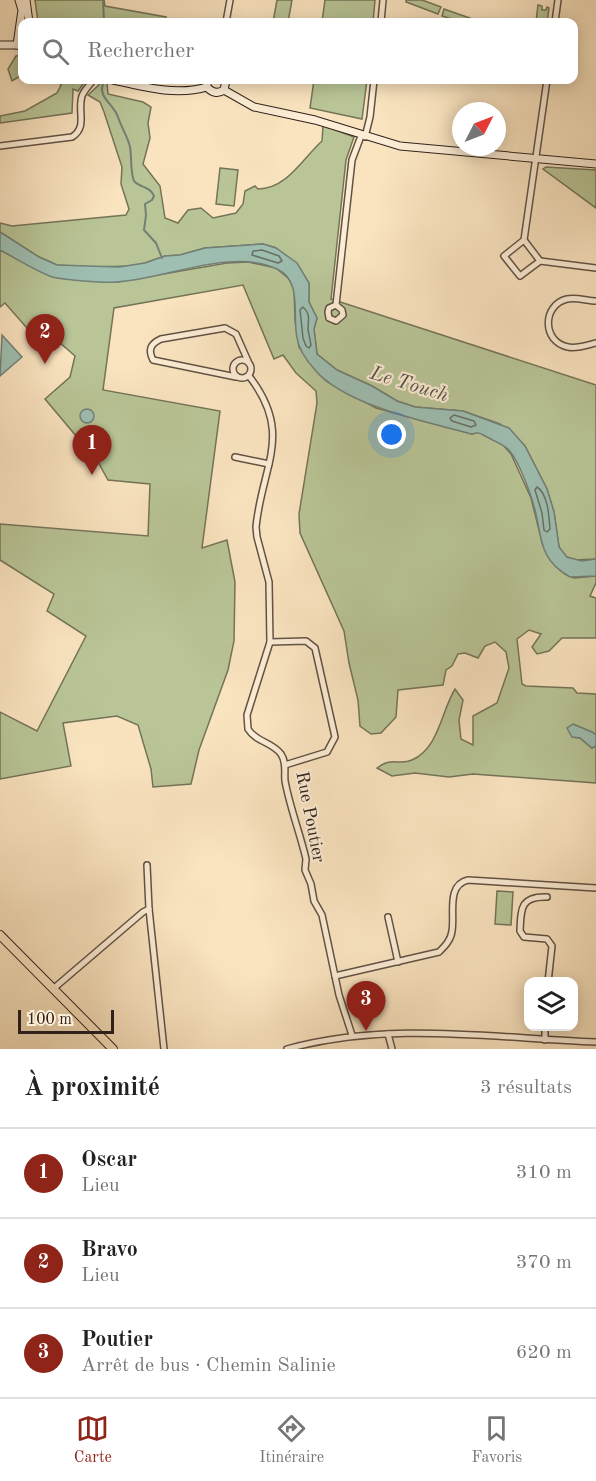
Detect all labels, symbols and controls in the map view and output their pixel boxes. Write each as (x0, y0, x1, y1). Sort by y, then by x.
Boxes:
search box (18, 18, 578, 84)
icon: search (39, 35, 72, 68)
text: Rechercher (87, 40, 194, 62)
north arrow (452, 102, 506, 156)
pin: 2 (26, 314, 64, 364)
water label: Le Touch (367, 363, 450, 406)
your location (377, 420, 406, 449)
pin: 1 (72, 426, 112, 475)
street label: Rue Poutier (292, 770, 328, 865)
map controls (524, 977, 578, 1031)
button: layers (524, 977, 578, 1031)
pin: 3 (346, 982, 386, 1031)
scale bar (18, 1007, 114, 1034)
text: 100 m (27, 1012, 72, 1028)
text: À proximité (24, 1075, 160, 1101)
text: 3 résultats (480, 1078, 572, 1098)
text: Oscar (81, 1149, 137, 1171)
text: 1 (38, 1163, 49, 1183)
text: 310 m (516, 1163, 572, 1183)
text: Lieu (81, 1176, 120, 1196)
text: Bravo (81, 1239, 138, 1261)
text: 2 (38, 1253, 49, 1273)
text: 370 m (516, 1253, 572, 1273)
text: Lieu (81, 1266, 120, 1286)
text: Poutier (81, 1329, 153, 1351)
text: 3 (38, 1343, 49, 1363)
text: 620 m (516, 1343, 572, 1363)
text: Arrêt de bus · Chemin Salinie (81, 1356, 336, 1376)
tab: Carte (74, 1412, 112, 1468)
tab: Itinéraire (259, 1412, 324, 1468)
tab: Favoris (472, 1412, 522, 1468)

